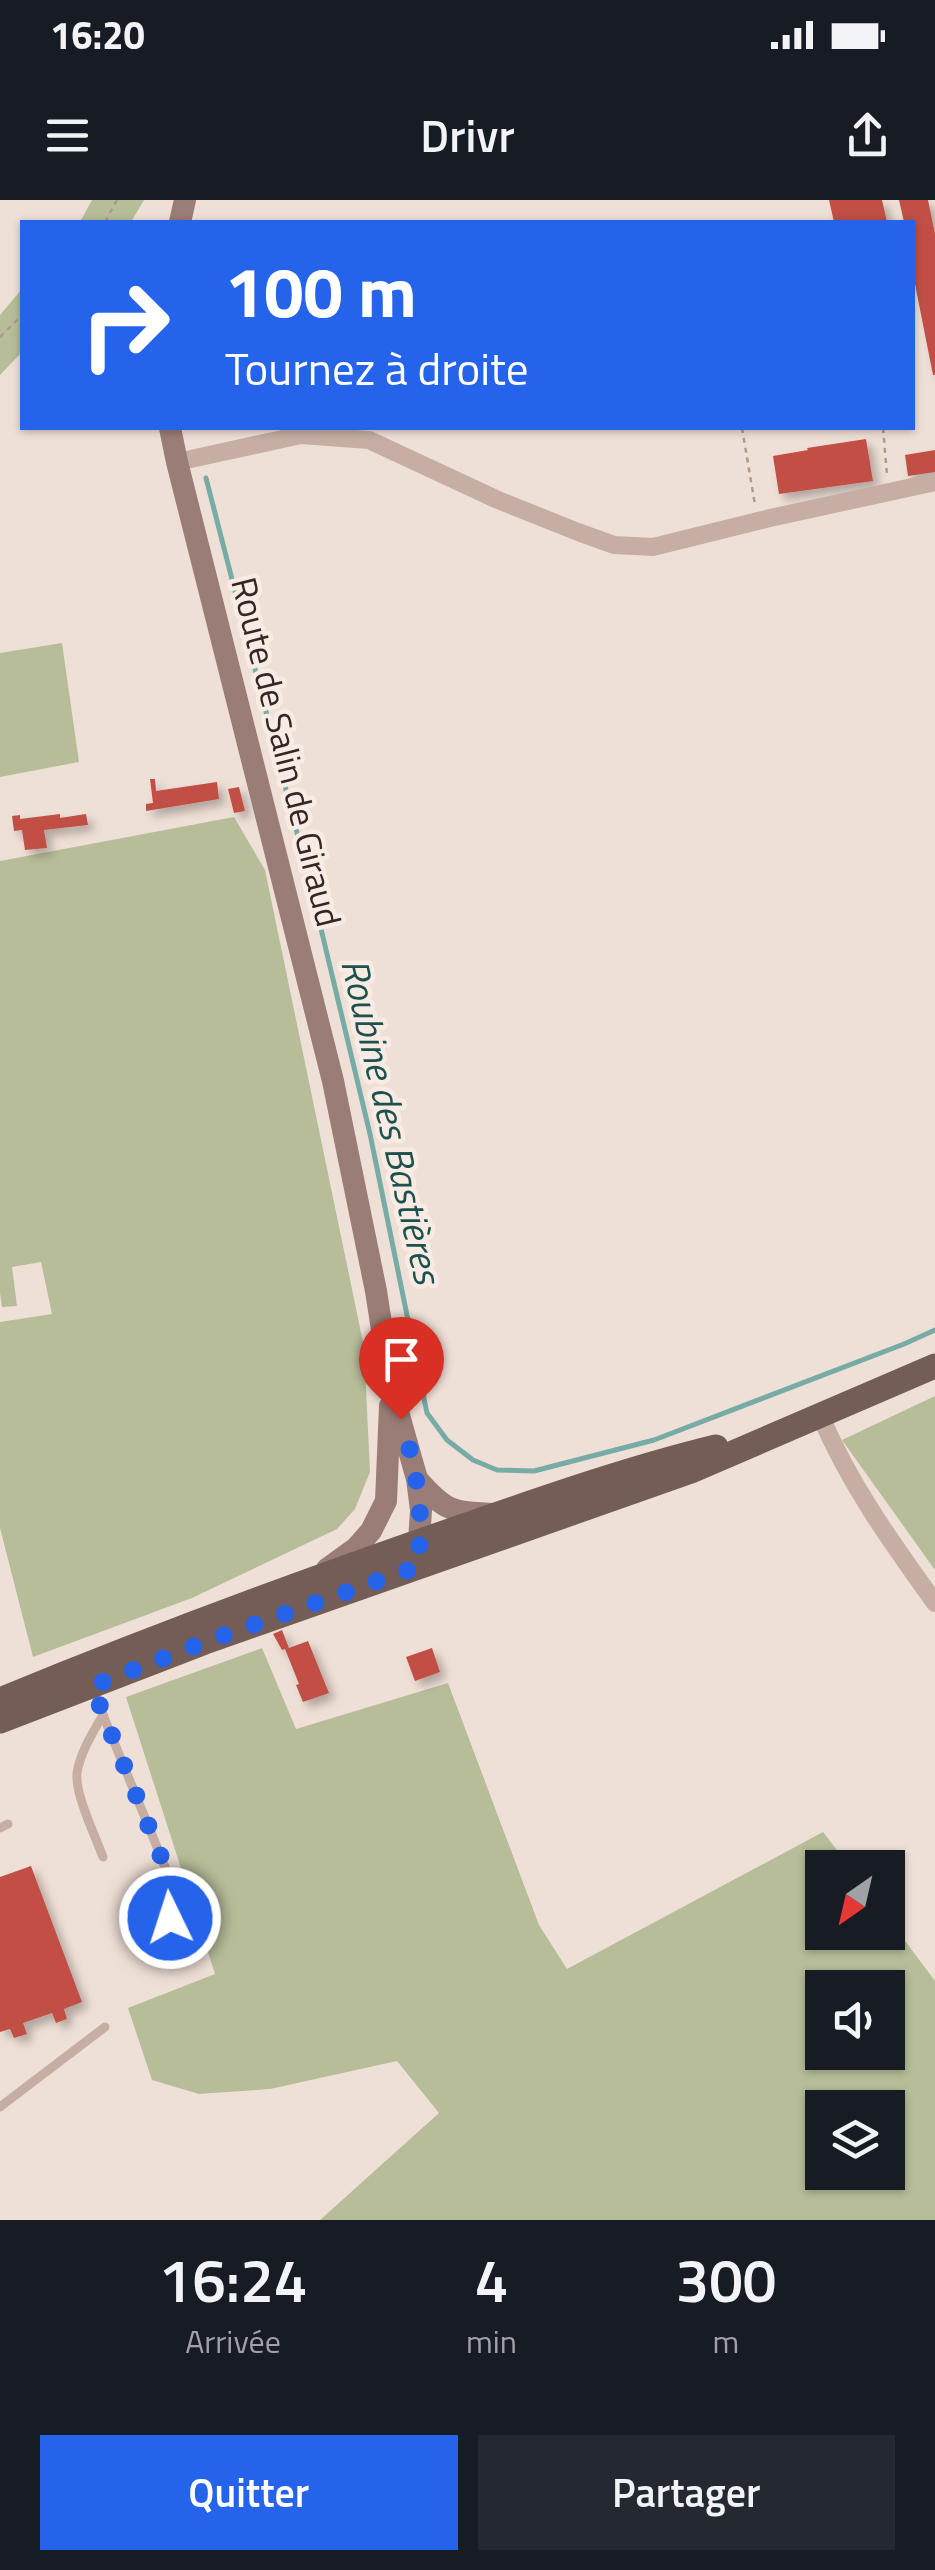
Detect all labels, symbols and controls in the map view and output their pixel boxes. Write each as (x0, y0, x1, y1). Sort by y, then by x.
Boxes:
text: 16:20 (50, 6, 145, 64)
text: Drivr (420, 101, 515, 169)
icon: menu (40, 108, 95, 163)
icon: share (840, 108, 895, 163)
text: 100 m (225, 238, 417, 344)
icon: right (60, 260, 190, 390)
text: Tournez à droite (225, 334, 529, 402)
street label: Route de Salin de Giraud (217, 571, 357, 932)
water label: Roubine des Bastières (326, 953, 458, 1292)
pin (359, 1317, 444, 1420)
icon: arrive (374, 1332, 429, 1387)
north arrow (805, 1850, 905, 1950)
map controls (805, 1850, 905, 2190)
position arrow (118, 1866, 222, 1970)
button: sound (805, 1970, 905, 2070)
button: layers (805, 2090, 905, 2190)
text: 16:24 (159, 2234, 307, 2325)
text: 4 (475, 2234, 508, 2325)
text: 300 (676, 2234, 776, 2325)
text: Arrivée (185, 2317, 281, 2365)
text: min (466, 2317, 517, 2365)
text: m (713, 2317, 739, 2365)
button: Quitter (40, 2435, 458, 2550)
button: Partager (478, 2435, 895, 2550)

